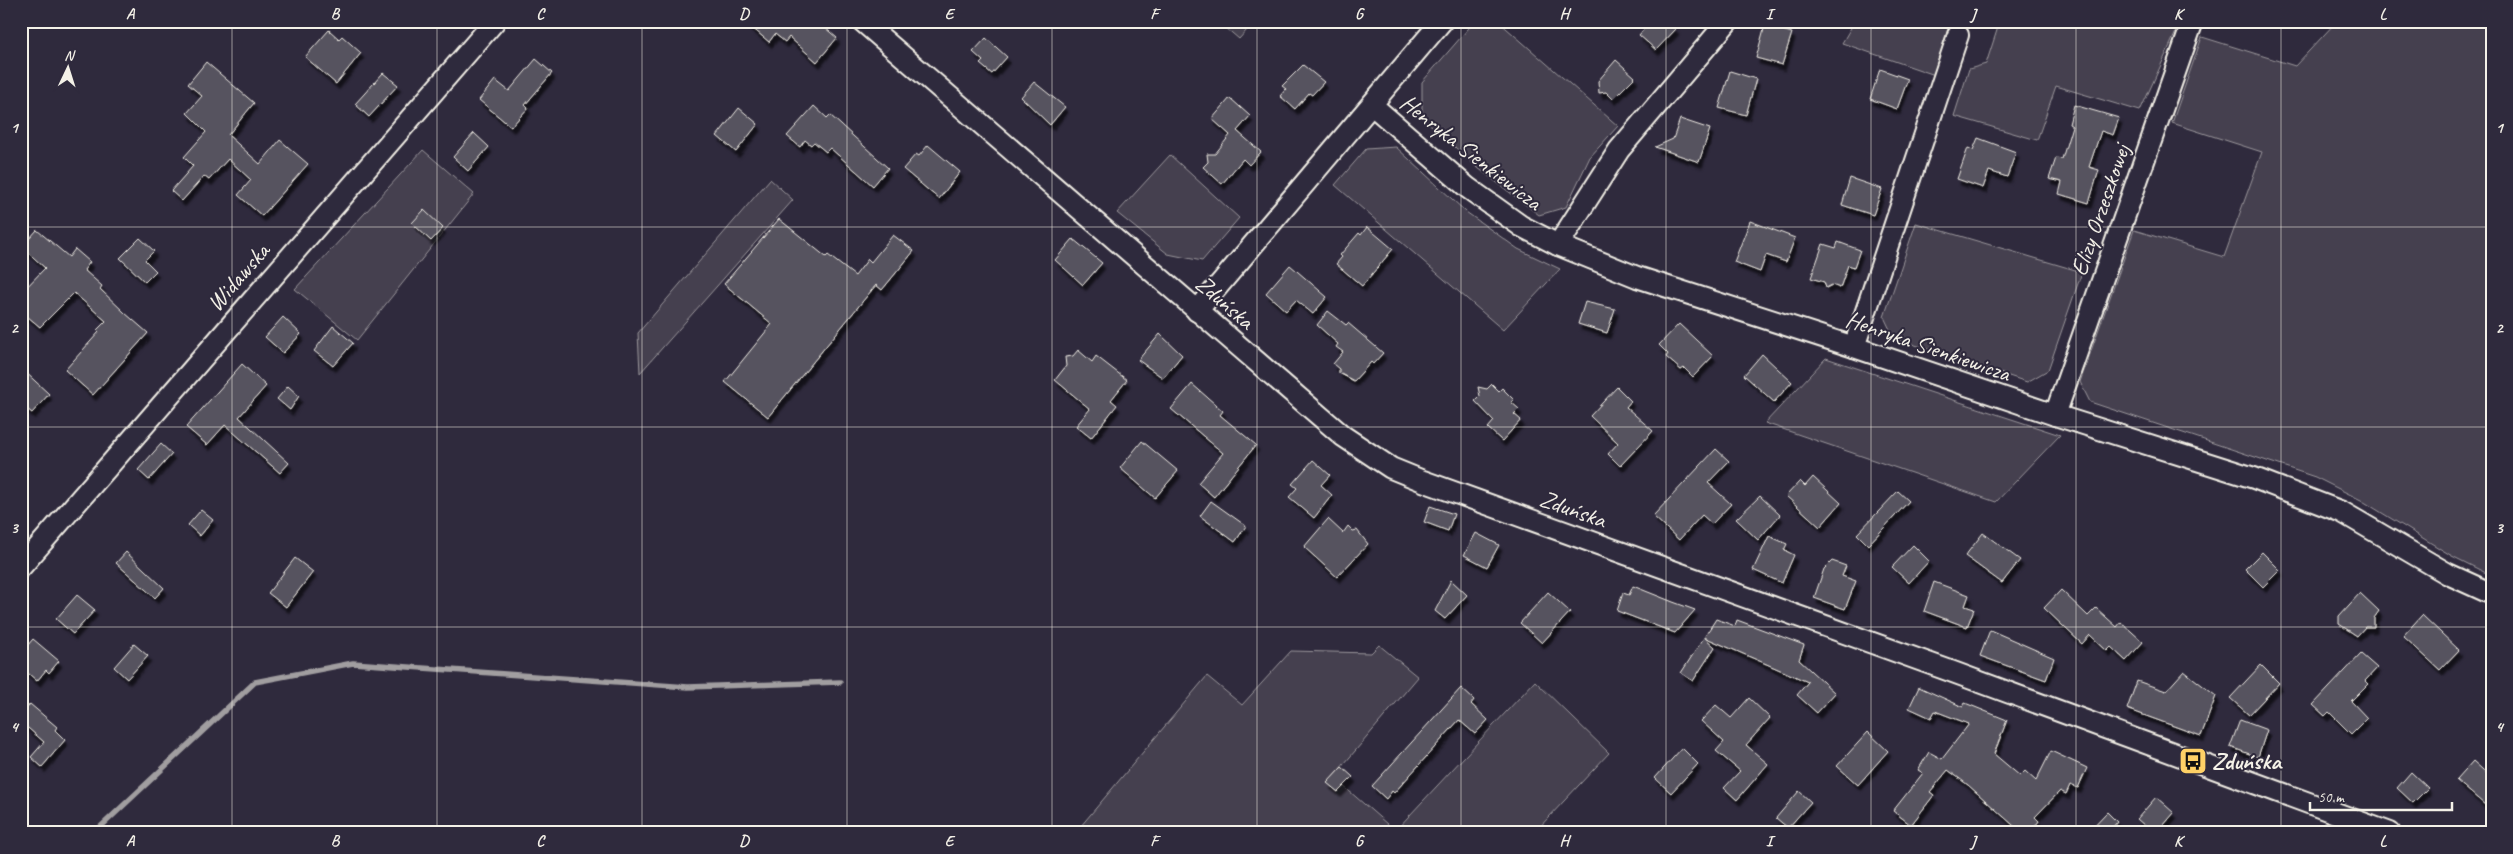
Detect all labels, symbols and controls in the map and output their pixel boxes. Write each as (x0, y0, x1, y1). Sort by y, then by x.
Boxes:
text: A (126, 4, 136, 24)
text: B (331, 4, 341, 24)
text: C (536, 4, 546, 24)
text: D (739, 4, 750, 24)
text: E (945, 4, 956, 24)
text: F (1150, 4, 1161, 24)
text: G (1355, 4, 1365, 24)
text: H (1559, 4, 1571, 24)
text: I (1766, 4, 1776, 24)
text: J (1969, 4, 1978, 24)
text: K (2174, 4, 2186, 24)
text: L (2380, 4, 2388, 24)
north arrow (42, 42, 92, 92)
text: N (64, 47, 76, 64)
street label: Henryka Sienkiewicza (1394, 87, 1549, 218)
text: 1 (10, 118, 19, 138)
text: 1 (2495, 118, 2504, 138)
street label: Elizy Orzeszkowej (2064, 138, 2137, 280)
street label: Widawska (200, 235, 277, 317)
street label: Zduńska (1189, 268, 1262, 337)
street label: Henryka Sienkiewicza (1842, 304, 2015, 389)
text: 2 (10, 318, 19, 338)
text: 2 (2495, 318, 2504, 338)
street label: Zduńska (1536, 483, 1612, 535)
text: 3 (10, 518, 19, 538)
text: 3 (2495, 518, 2504, 538)
text: 4 (10, 717, 19, 737)
text: 4 (2495, 717, 2504, 737)
bus stop icon: Zduńska (2178, 746, 2208, 776)
place label: Zduńska (2212, 746, 2283, 776)
scale bar (2310, 779, 2453, 811)
text: 50 m (2318, 788, 2345, 807)
text: A (126, 831, 136, 851)
text: B (331, 831, 341, 851)
text: C (536, 831, 546, 851)
text: D (739, 831, 750, 851)
text: E (945, 831, 956, 851)
text: F (1150, 831, 1161, 851)
text: G (1355, 831, 1365, 851)
text: H (1559, 831, 1571, 851)
text: I (1766, 831, 1776, 851)
text: J (1969, 831, 1978, 851)
text: K (2174, 831, 2186, 851)
text: L (2380, 831, 2388, 851)

